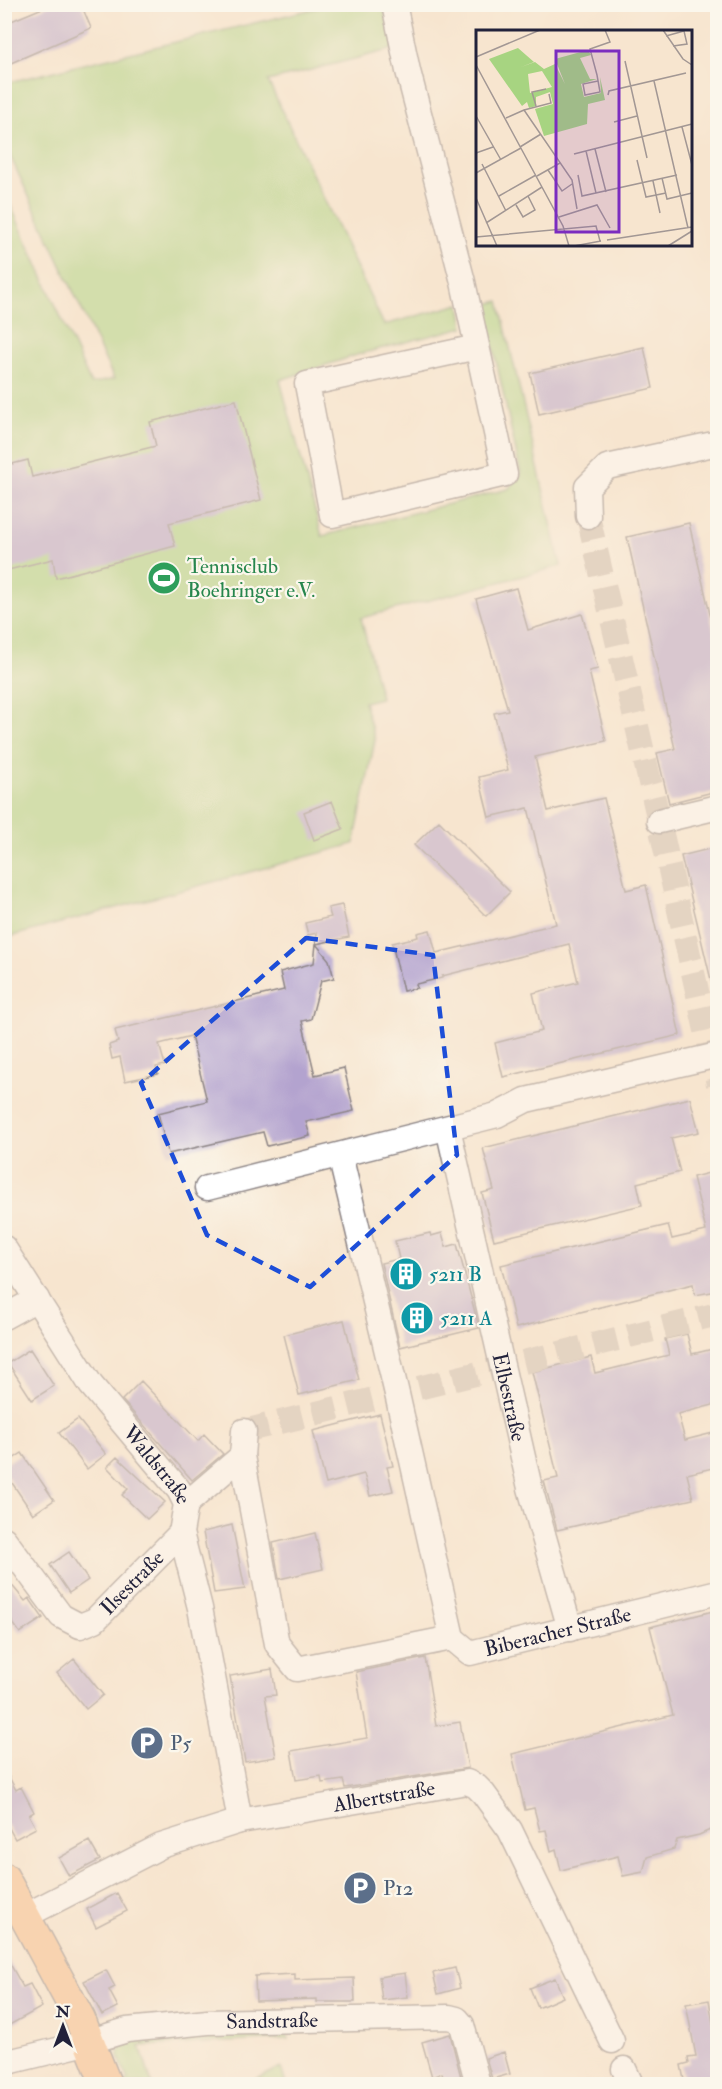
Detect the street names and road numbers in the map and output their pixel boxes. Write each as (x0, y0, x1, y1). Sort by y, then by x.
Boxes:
street label: Elbestraße (486, 1350, 532, 1444)
street label: Waldstraße (116, 1419, 197, 1509)
street label: Ilsestraße (94, 1545, 170, 1621)
street label: Biberacher Straße (481, 1601, 634, 1663)
street label: Albertstraße (330, 1775, 437, 1819)
street label: Sandstraße (226, 2007, 319, 2036)

